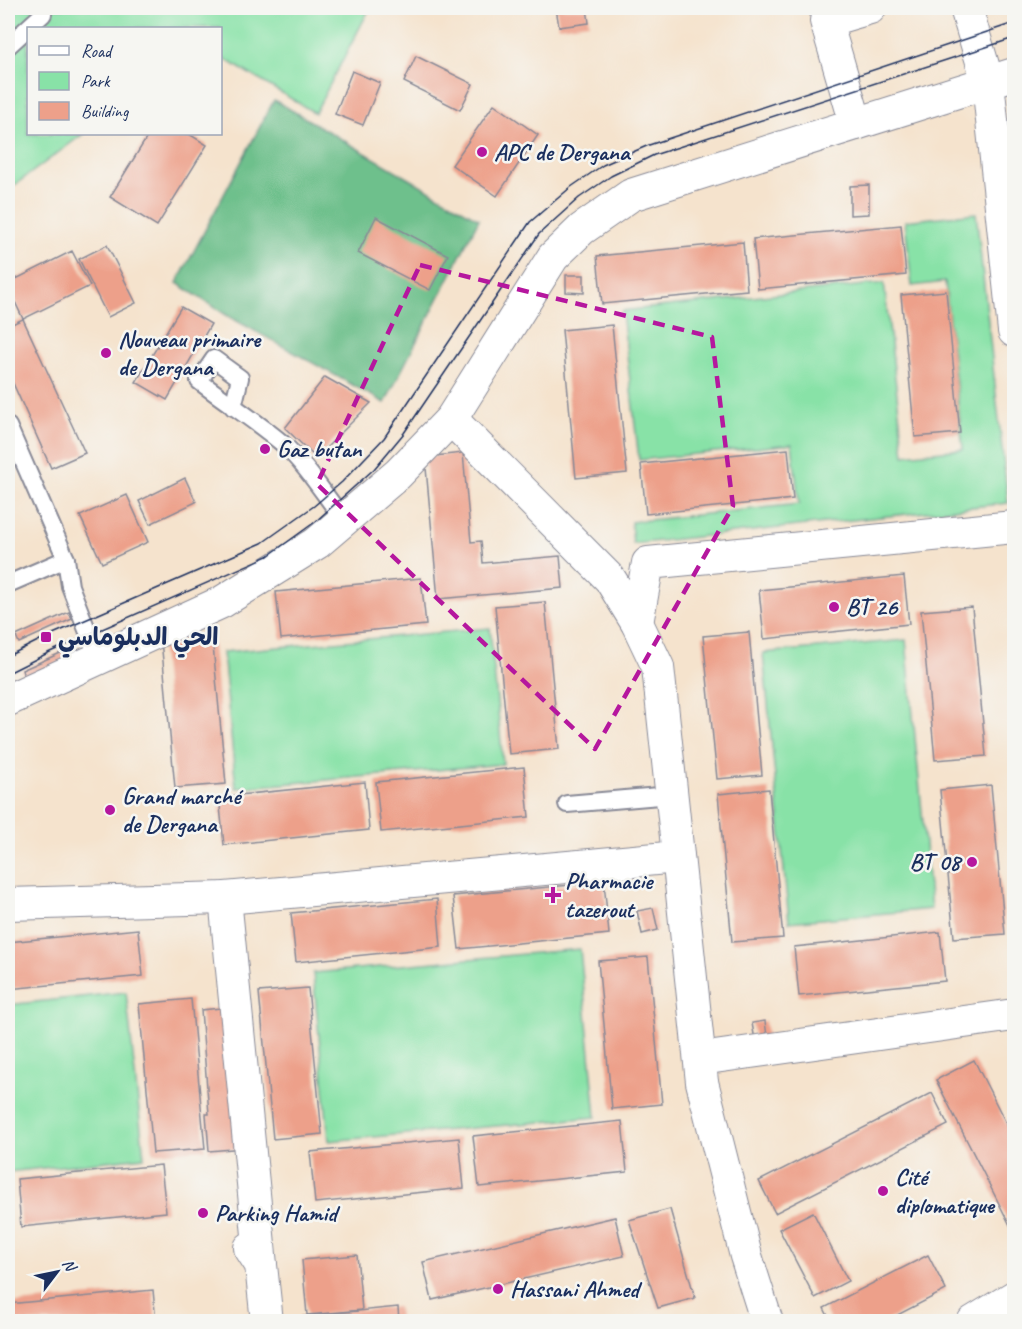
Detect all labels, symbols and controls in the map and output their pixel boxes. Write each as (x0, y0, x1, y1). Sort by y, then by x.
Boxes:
legend (27, 27, 222, 135)
text: Road (81, 40, 114, 62)
text: Park (81, 70, 111, 92)
text: Building (81, 100, 130, 122)
place label: APC de Dergana (494, 137, 632, 167)
marker: APC de Dergana (475, 145, 489, 159)
place label: Nouveau primaire de Dergana (118, 324, 262, 382)
marker: Nouveau primaire de Dergana (99, 346, 113, 360)
place label: Gaz butan (277, 434, 362, 464)
marker: Gaz butan (258, 442, 272, 456)
place label: BT 26 (846, 592, 899, 622)
marker: BT 26 (827, 600, 841, 614)
place label: الحي الدبلوماسي (58, 622, 218, 658)
marker: الحي الدبلوماسي (39, 630, 53, 644)
place label: Grand marché de Dergana (122, 781, 244, 839)
marker: Grand marché de Dergana (103, 803, 117, 817)
place label: BT 08 (910, 847, 963, 877)
marker: BT 08 (965, 855, 979, 869)
place label: Pharmacie tazerout (565, 866, 654, 924)
marker: Pharmacie tazerout (546, 888, 560, 902)
place label: Cité diplomatique (895, 1162, 996, 1220)
marker: Cité diplomatique (876, 1184, 890, 1198)
place label: Parking Hamid (215, 1198, 341, 1228)
marker: Parking Hamid (196, 1206, 210, 1220)
north arrow (27, 1242, 87, 1302)
text: N (58, 1255, 82, 1277)
place label: Hassani Ahmed (510, 1274, 643, 1304)
marker: Hassani Ahmed (491, 1282, 505, 1296)

